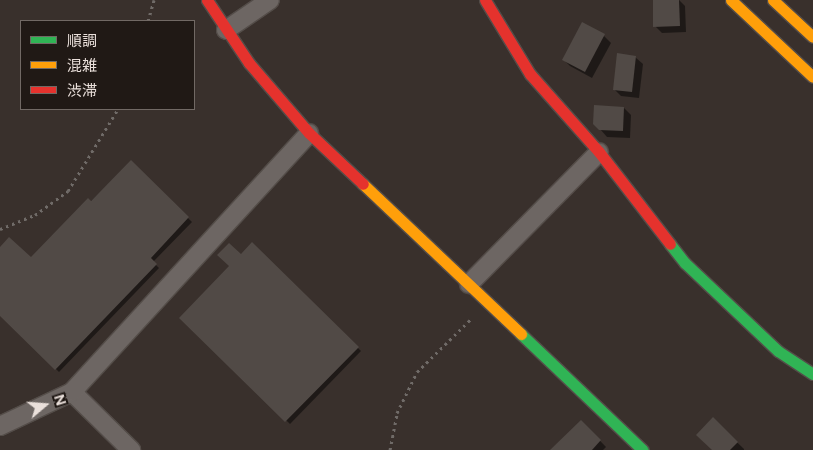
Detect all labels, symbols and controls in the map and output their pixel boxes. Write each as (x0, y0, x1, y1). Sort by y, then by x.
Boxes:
legend (20, 20, 195, 110)
text: 順調 (67, 32, 97, 50)
text: 混雑 (67, 57, 97, 75)
text: 渋滞 (67, 82, 97, 100)
north arrow (20, 380, 70, 430)
text: N (50, 392, 69, 408)

